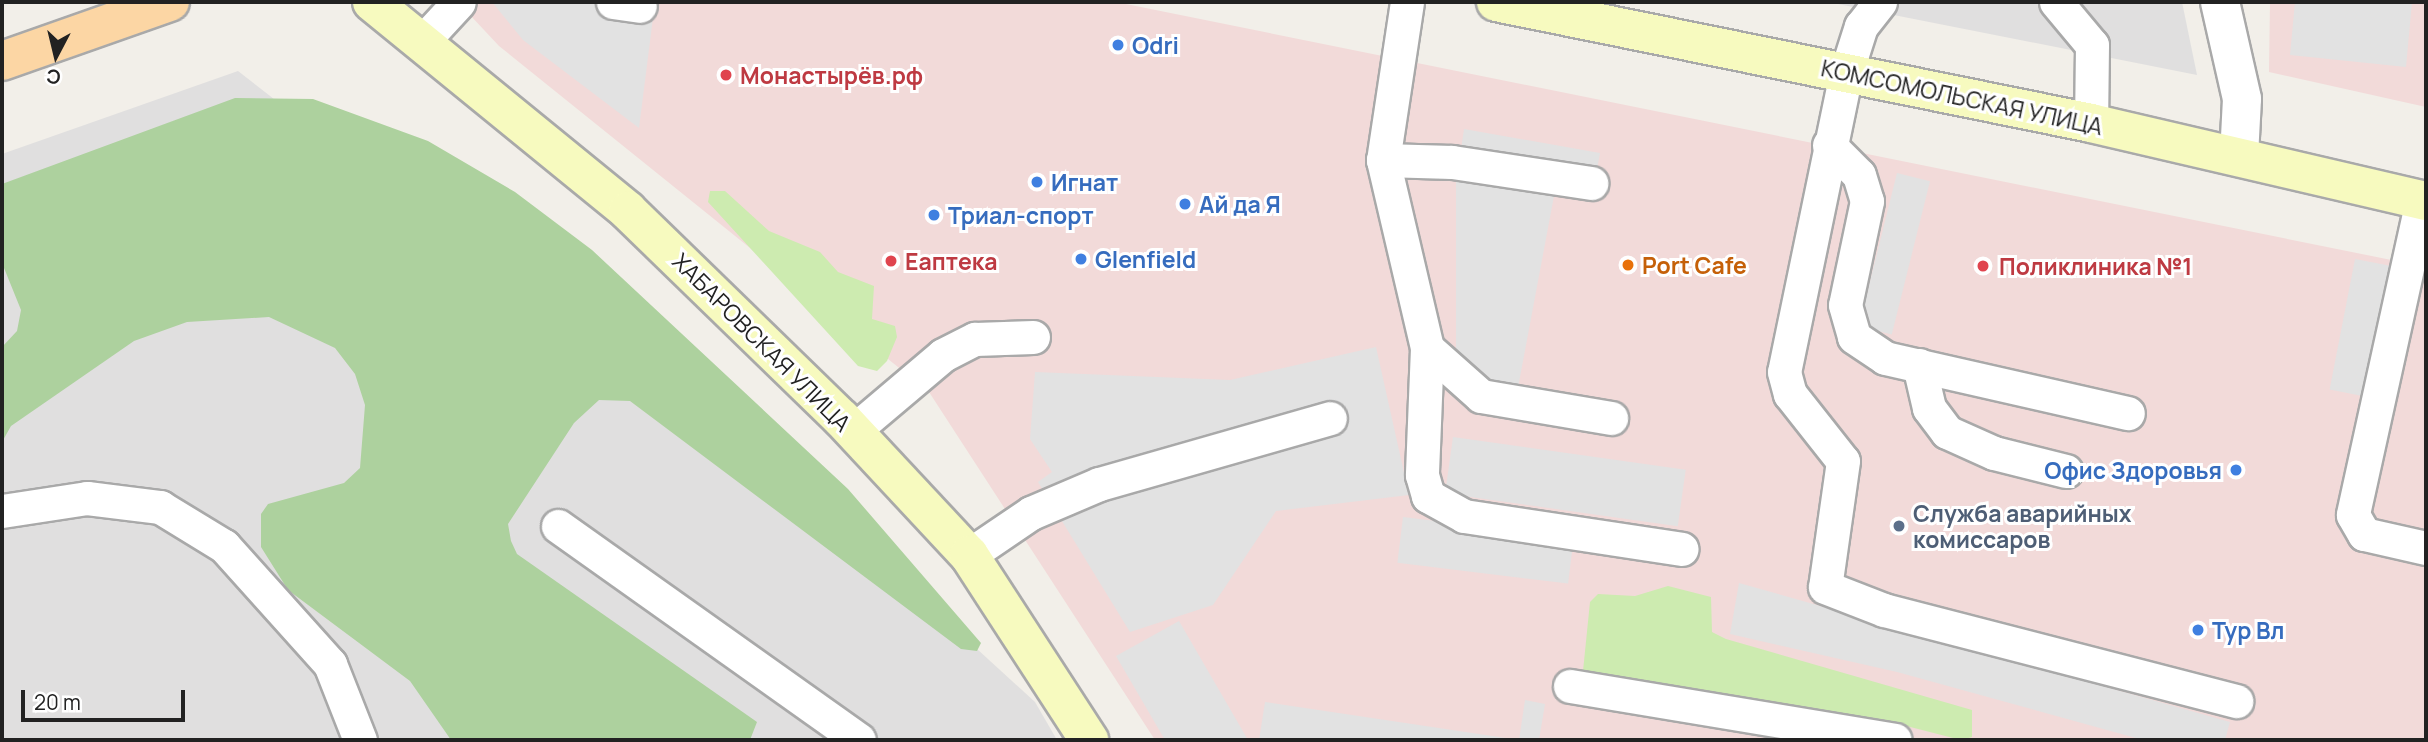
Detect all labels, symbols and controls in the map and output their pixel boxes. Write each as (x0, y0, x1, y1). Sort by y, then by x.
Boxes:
north arrow (21, 21, 91, 91)
place label: Odri (1132, 31, 1179, 59)
marker: Odri (1110, 37, 1126, 53)
street label: КОМСОМОЛЬСКАЯ УЛИЦА (1819, 54, 2105, 140)
place label: Монастырёв.рф (740, 61, 923, 89)
text: С (45, 63, 62, 91)
marker: Монастырёв.рф (718, 67, 734, 83)
place label: Игнат (1051, 168, 1118, 196)
marker: Игнат (1029, 174, 1045, 190)
place label: Ай да Я (1199, 190, 1281, 218)
marker: Ай да Я (1177, 196, 1193, 212)
place label: Триал-спорт (948, 201, 1094, 229)
marker: Триал-спорт (926, 207, 942, 223)
place label: Glenfield (1095, 245, 1196, 273)
street label: ХАБАРОВСКАЯ УЛИЦА (667, 247, 857, 437)
place label: Еаптека (905, 247, 997, 275)
marker: Glenfield (1073, 251, 1089, 267)
place label: Port Cafe (1642, 251, 1747, 279)
place label: Поликлиника №1 (1999, 252, 2192, 280)
marker: Еаптека (883, 253, 899, 269)
marker: Поликлиника №1 (1973, 256, 1993, 276)
marker: Port Cafe (1620, 257, 1636, 273)
place label: Офис Здоровья (2044, 456, 2222, 484)
marker: Офис Здоровья (2228, 462, 2244, 478)
place label: Служба аварийных комиссаров (1913, 499, 2132, 553)
marker: Служба аварийных комиссаров (1891, 518, 1907, 534)
place label: Тур Вл (2212, 616, 2284, 644)
marker: Тур Вл (2190, 622, 2206, 638)
scale bar (24, 676, 189, 720)
text: 20 m (34, 688, 81, 716)

